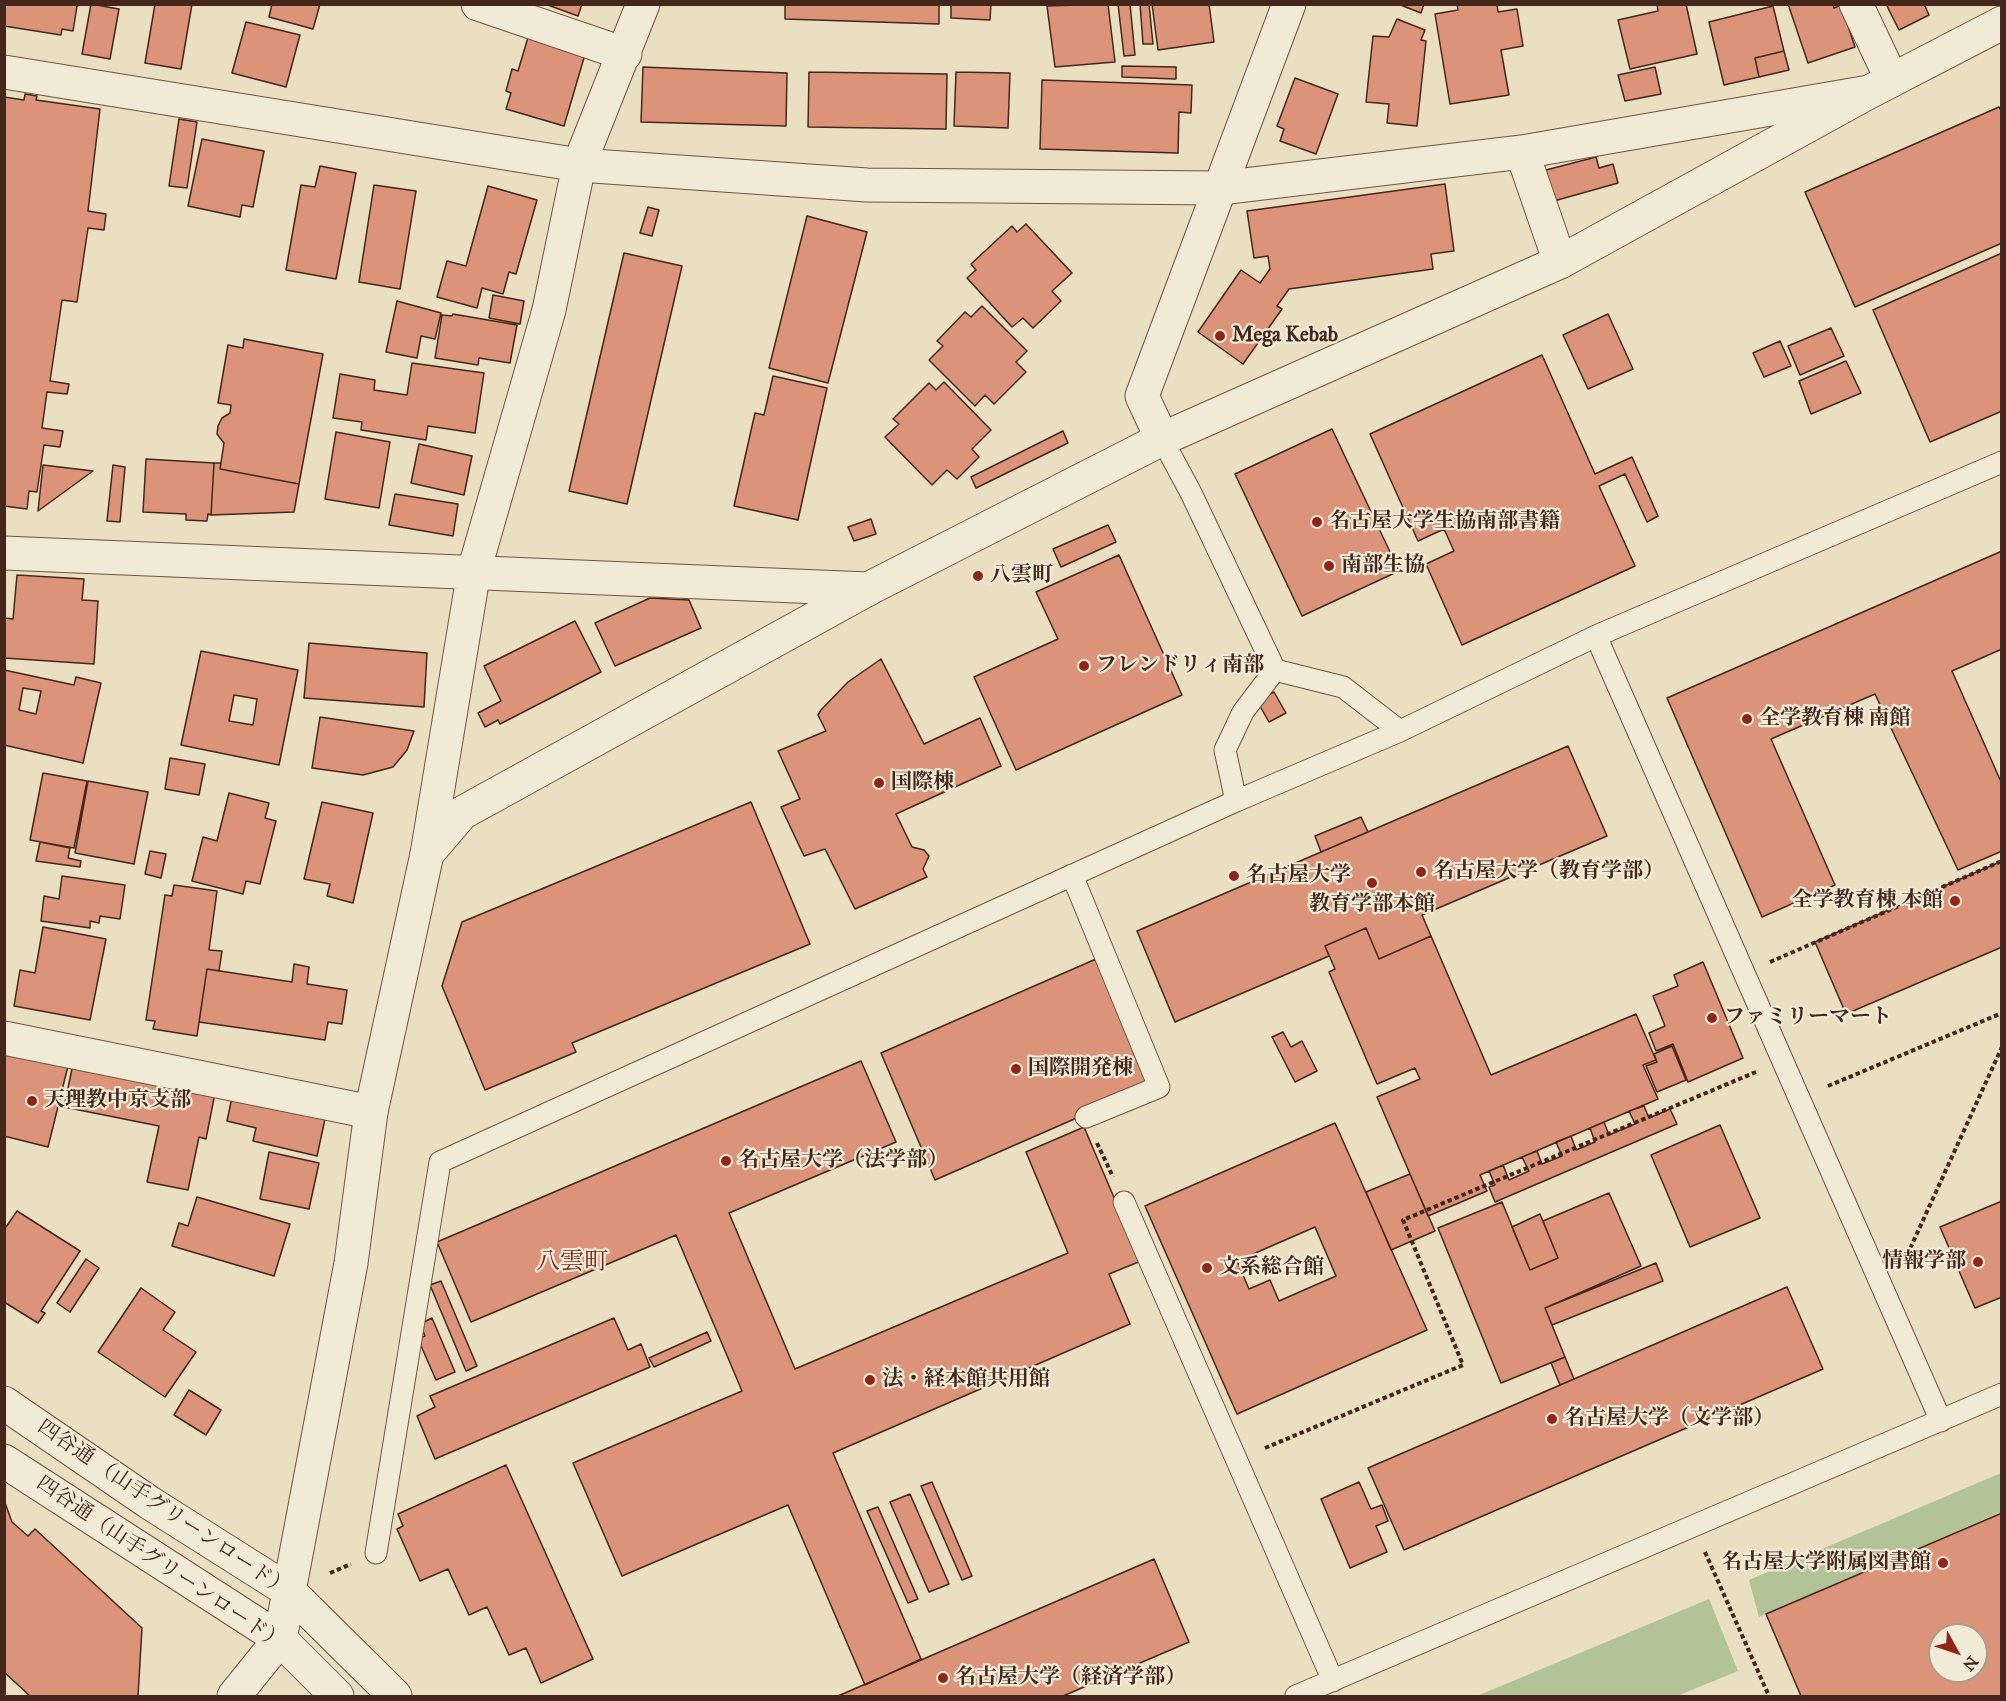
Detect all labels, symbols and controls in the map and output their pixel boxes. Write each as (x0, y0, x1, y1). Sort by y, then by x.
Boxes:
place label: Mega Kebab (1232, 323, 1338, 349)
marker: Mega Kebab (1213, 329, 1227, 343)
place label: 名古屋大学生協南部書籍 (1329, 509, 1560, 535)
marker: 名古屋大学生協南部書籍 (1310, 515, 1324, 529)
place label: 南部生協 (1341, 553, 1425, 579)
marker: 南部生協 (1322, 559, 1336, 573)
place label: 八雲町 (990, 563, 1053, 589)
marker: 八雲町 (971, 569, 985, 583)
place label: フレンドリィ南部 (1096, 653, 1264, 679)
marker: フレンドリィ南部 (1077, 659, 1091, 673)
place label: 全学教育棟 南館 (1759, 706, 1911, 732)
marker: 全学教育棟 南館 (1740, 712, 1754, 726)
place label: 国際棟 (891, 770, 954, 796)
marker: 国際棟 (872, 776, 886, 790)
place label: 名古屋大学（教育学部） (1433, 859, 1664, 885)
place label: 名古屋大学 (1246, 863, 1351, 889)
marker: 名古屋大学（教育学部） (1414, 865, 1428, 879)
marker: 名古屋大学 (1227, 869, 1241, 883)
marker: 教育学部本館 (1365, 876, 1379, 890)
place label: 全学教育棟 本館 (1791, 888, 1943, 914)
place label: 教育学部本館 (1309, 892, 1435, 918)
marker: 全学教育棟 本館 (1948, 894, 1962, 908)
place label: ファミリーマート (1724, 1005, 1892, 1031)
marker: ファミリーマート (1705, 1011, 1719, 1025)
place label: 国際開発棟 (1028, 1056, 1133, 1082)
marker: 国際開発棟 (1009, 1062, 1023, 1076)
place label: 天理教中京支部 (44, 1088, 191, 1114)
marker: 天理教中京支部 (25, 1094, 39, 1108)
place label: 名古屋大学（法学部） (738, 1148, 948, 1174)
marker: 名古屋大学（法学部） (719, 1154, 733, 1168)
district label: 八雲町 (536, 1249, 608, 1277)
place label: 情報学部 (1882, 1249, 1966, 1275)
place label: 文系総合館 (1219, 1255, 1324, 1281)
marker: 情報学部 (1971, 1255, 1985, 1269)
marker: 文系総合館 (1200, 1261, 1214, 1275)
place label: 法・経本館共用館 (882, 1367, 1050, 1393)
marker: 法・経本館共用館 (863, 1373, 877, 1387)
place label: 名古屋大学（文学部） (1564, 1406, 1774, 1432)
marker: 名古屋大学（文学部） (1545, 1412, 1559, 1426)
street label: 四谷通 （山手グリーンロード） (32, 1415, 294, 1603)
street label: 四谷通（山手グリーンロード） (31, 1471, 289, 1657)
place label: 名古屋大学附属図書館 (1721, 1550, 1931, 1576)
marker: 名古屋大学附属図書館 (1936, 1556, 1950, 1570)
north arrow (1928, 1623, 1988, 1683)
text: N (1959, 1652, 1982, 1675)
place label: 名古屋大学（経済学部） (955, 1665, 1186, 1691)
marker: 名古屋大学（経済学部） (936, 1671, 950, 1685)

